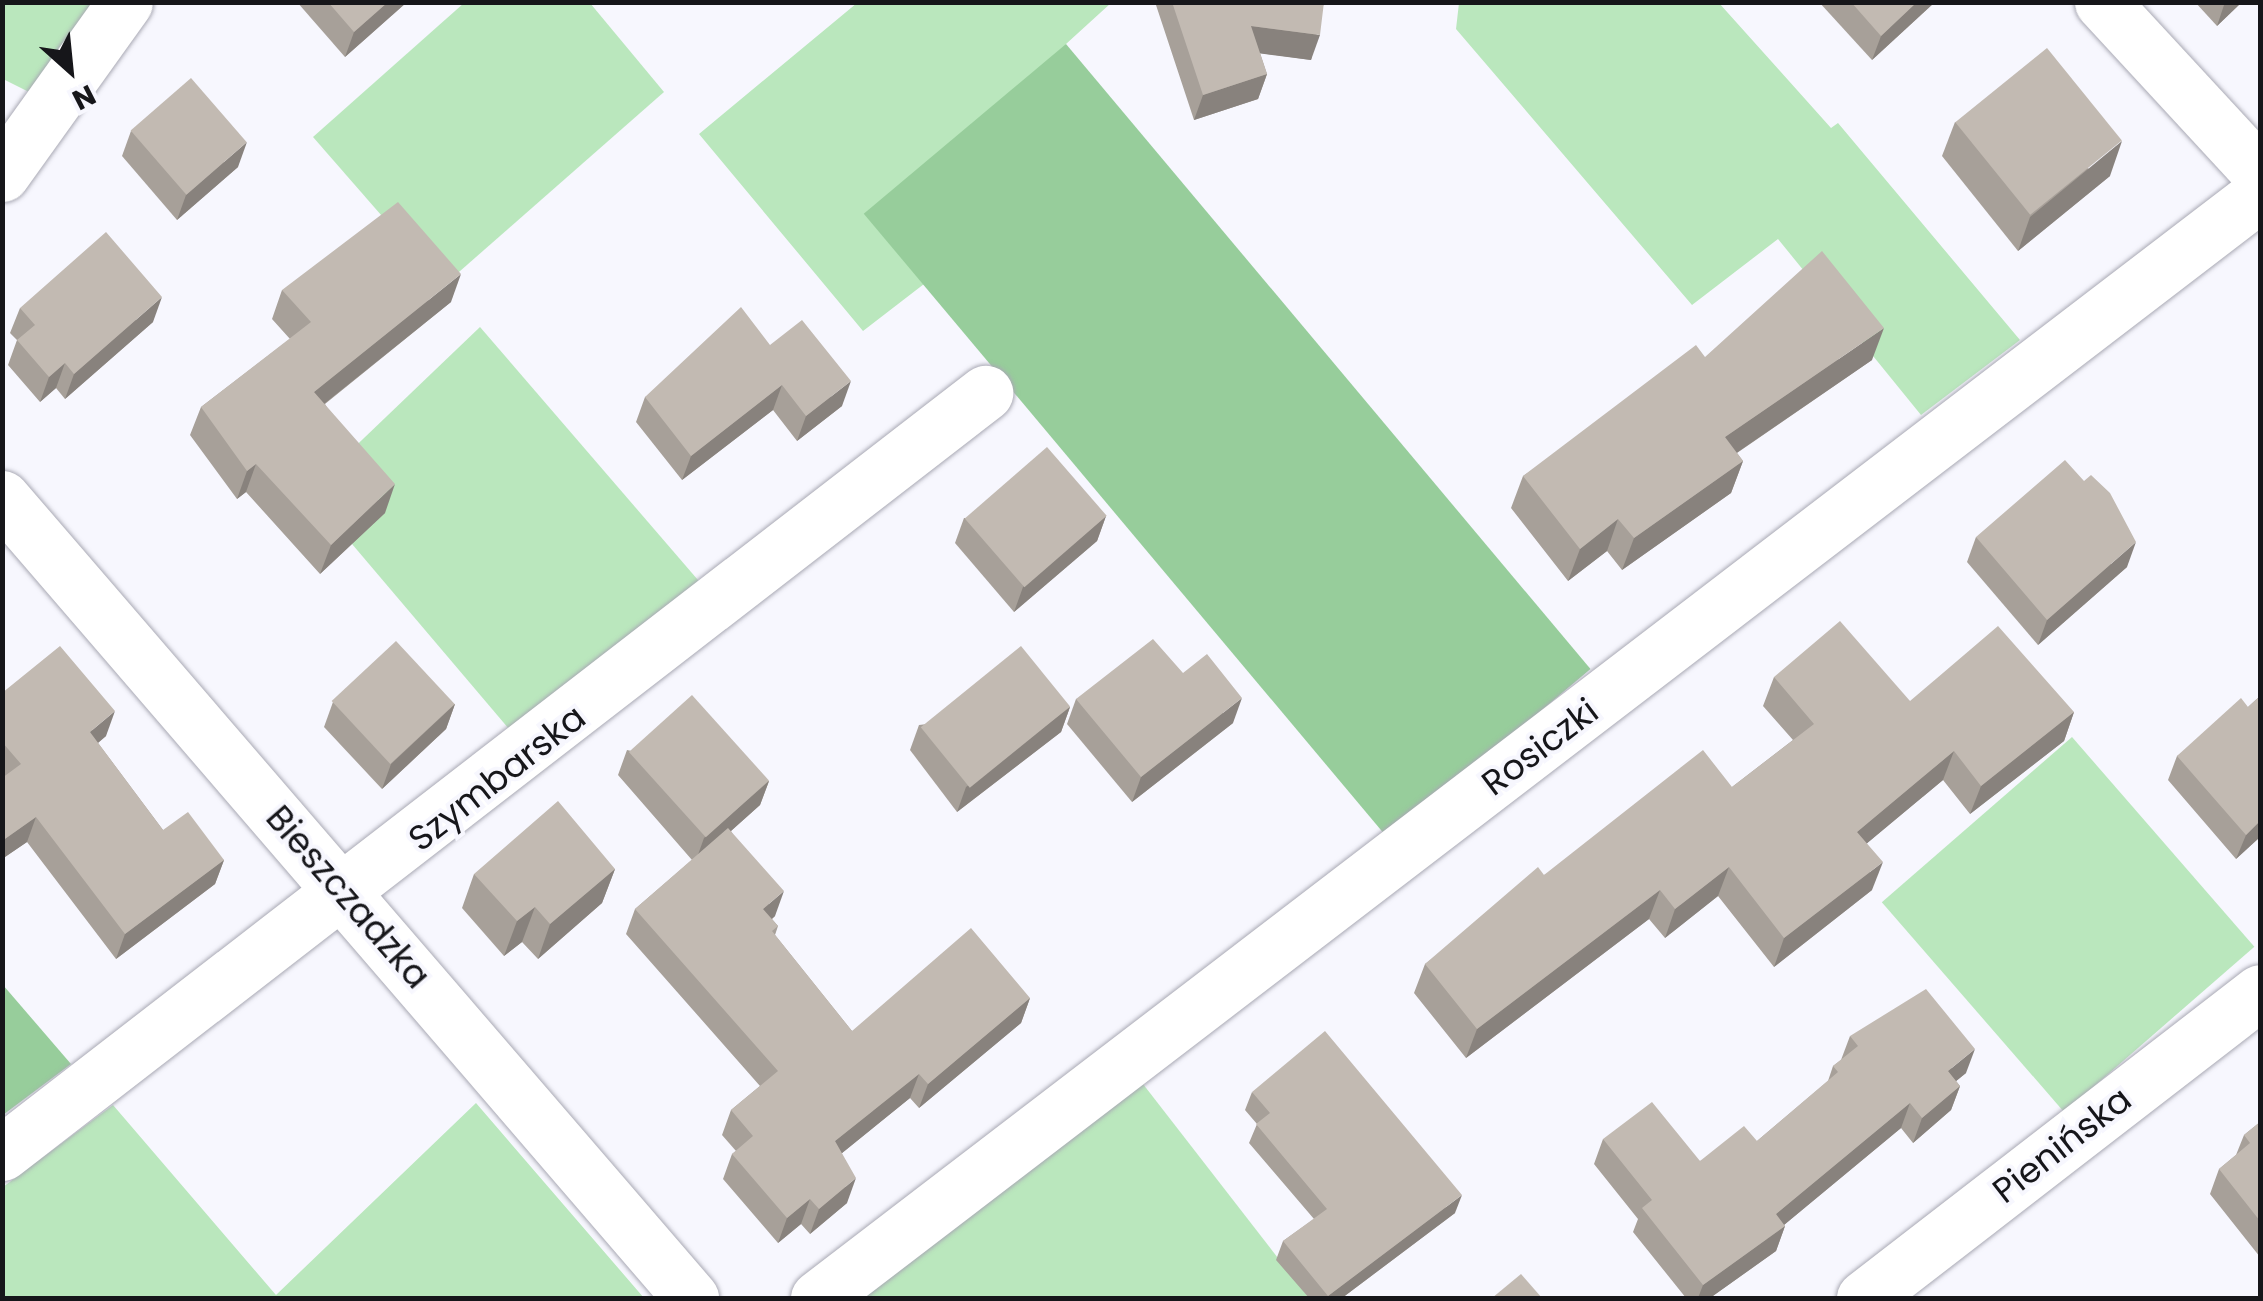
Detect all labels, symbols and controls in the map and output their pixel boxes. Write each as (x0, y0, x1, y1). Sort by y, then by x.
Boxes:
north arrow (20, 20, 120, 120)
text: N (66, 75, 102, 119)
street label: Rosiczki (1474, 690, 1606, 804)
street label: Szymbarska (400, 696, 594, 860)
street label: Bieszczadzka (257, 797, 439, 997)
street label: Pienińska (1984, 1078, 2140, 1212)

